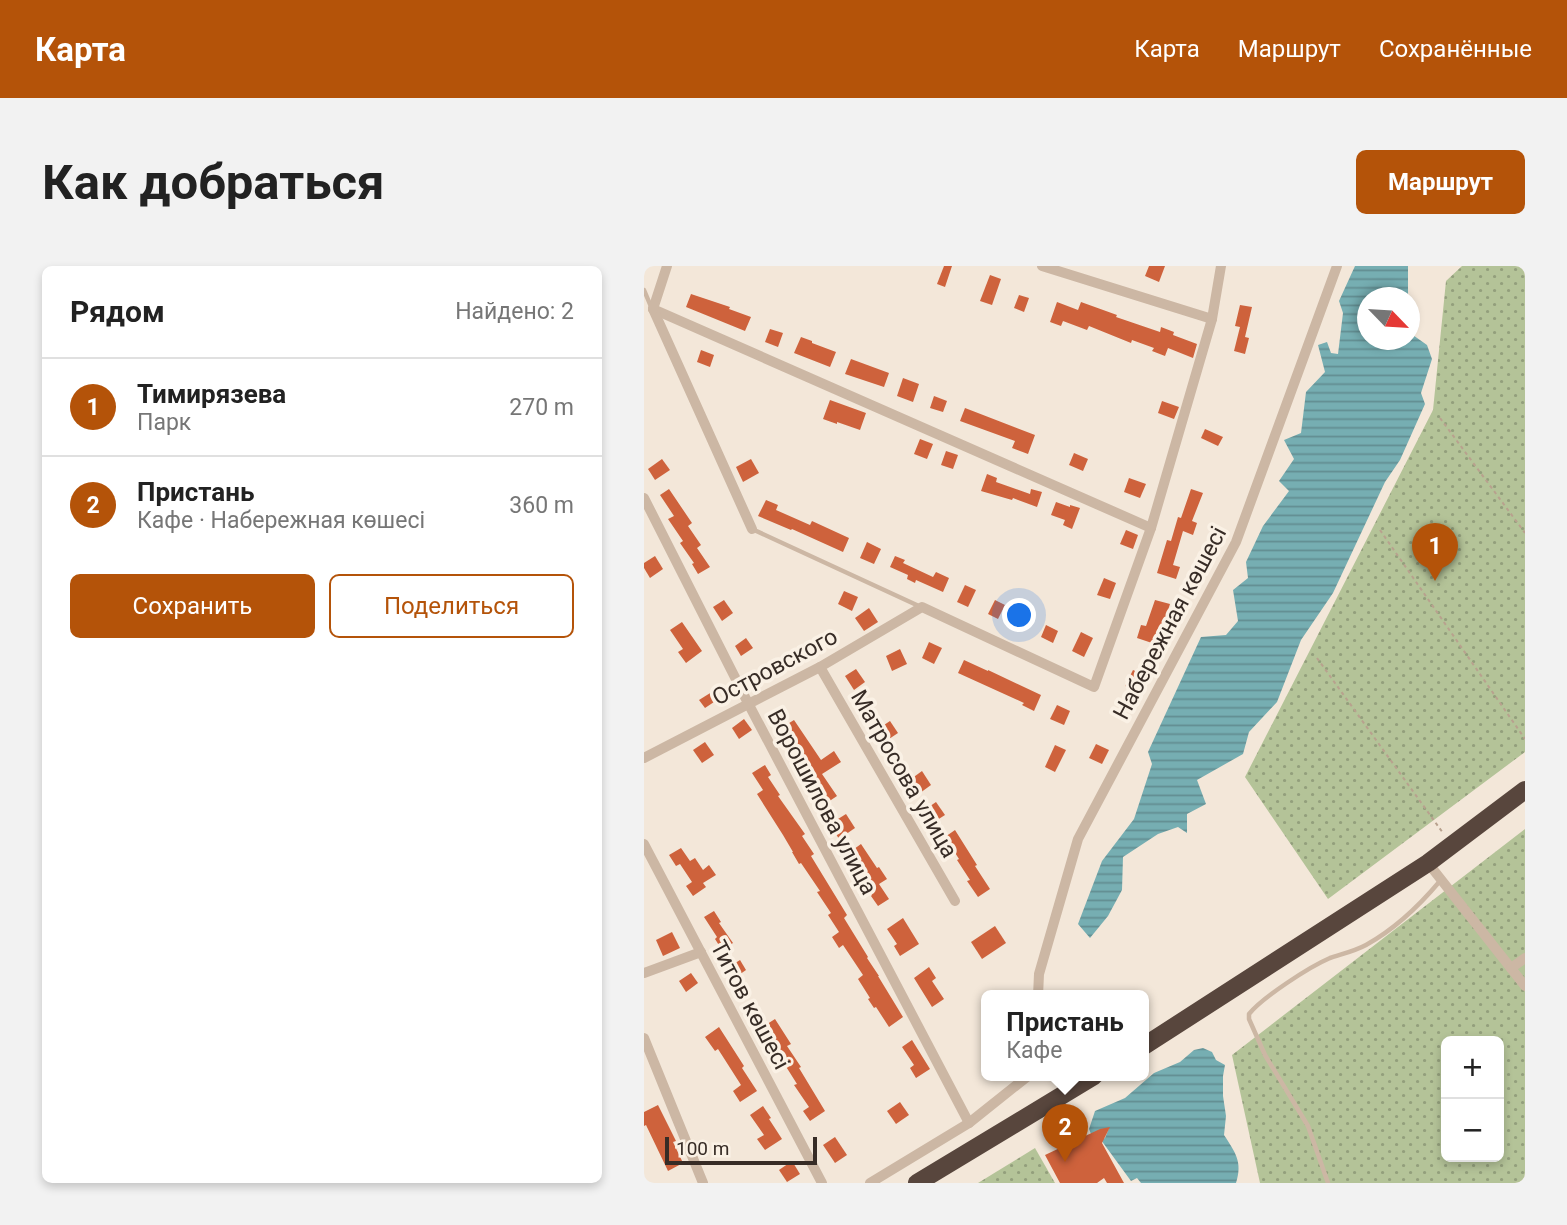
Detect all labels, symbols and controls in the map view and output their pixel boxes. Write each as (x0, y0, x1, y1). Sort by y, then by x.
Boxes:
text: Карта (35, 30, 126, 69)
text: Карта (1134, 35, 1200, 63)
text: Маршрут (1238, 35, 1341, 63)
text: Сохранённые (1379, 35, 1532, 63)
button: Маршрут (1356, 150, 1525, 214)
text: Как добраться (42, 154, 384, 211)
north arrow (1357, 287, 1420, 350)
text: Рядом (70, 294, 165, 329)
text: Найдено: 2 (455, 298, 574, 325)
text: Тимирязева (137, 379, 286, 409)
text: 1 (86, 394, 100, 421)
text: 270 m (509, 394, 574, 421)
text: Парк (137, 409, 191, 436)
text: Пристань (137, 477, 254, 507)
text: 2 (86, 492, 100, 519)
text: 360 m (509, 492, 574, 519)
text: Кафе · Набережная көшесі (137, 507, 425, 534)
street label: Набережная көшесі (1108, 522, 1232, 724)
pin: 1 (1412, 523, 1458, 581)
button: Сохранить (70, 574, 315, 638)
button: Поделиться (329, 574, 574, 638)
your location (1002, 598, 1036, 632)
street label: Островского (708, 623, 842, 711)
street label: Матросова улица (845, 685, 963, 863)
street label: Ворошилова улица (762, 705, 882, 899)
street label: Титов көшесі (705, 936, 795, 1074)
popup (981, 990, 1149, 1081)
text: Пристань (1006, 1007, 1124, 1037)
map controls (1441, 1036, 1504, 1162)
button: + (1441, 1036, 1504, 1099)
text: Кафе (1006, 1037, 1062, 1064)
button: − (1441, 1099, 1504, 1162)
pin: 2 (1042, 1104, 1088, 1162)
scale bar (665, 1134, 817, 1166)
text: 100 m (676, 1137, 729, 1160)

